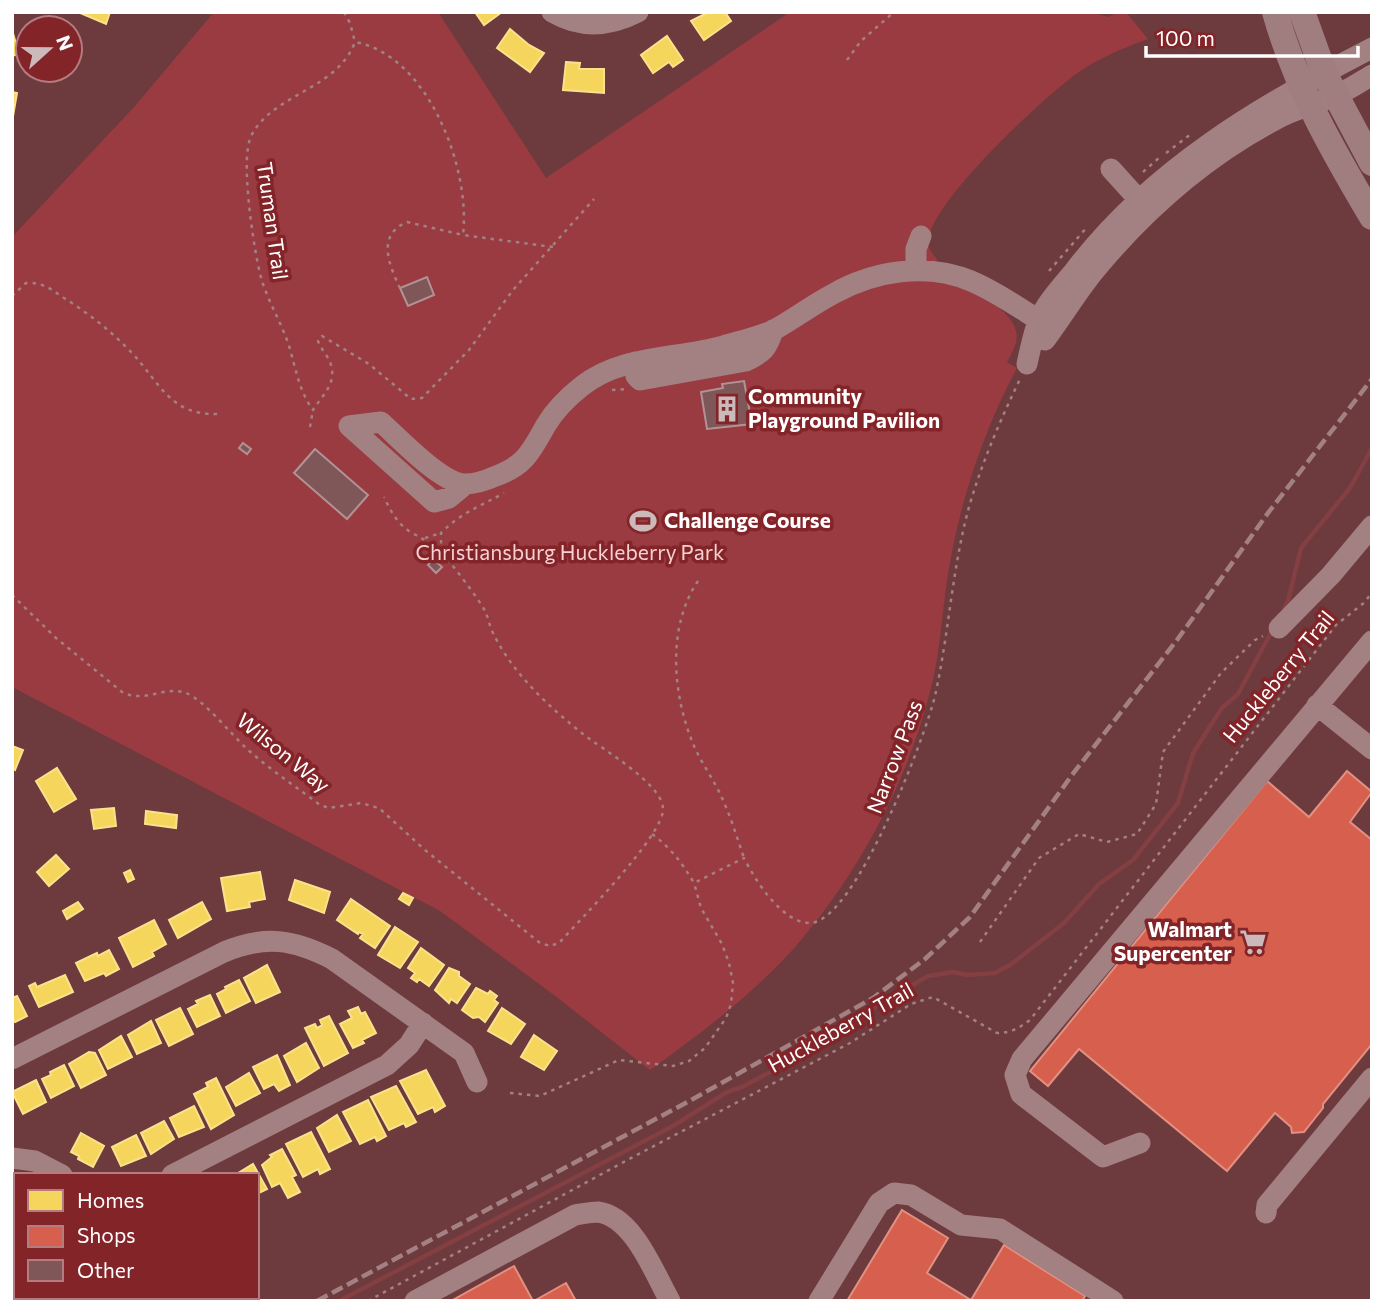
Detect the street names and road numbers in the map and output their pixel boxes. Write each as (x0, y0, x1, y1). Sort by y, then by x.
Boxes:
street label: Truman Trail (253, 160, 294, 281)
street label: Huckleberry Trail (1217, 605, 1339, 747)
street label: Narrow Pass (861, 696, 927, 817)
street label: Wilson Way (232, 707, 336, 797)
street label: Huckleberry Trail (763, 976, 917, 1077)

